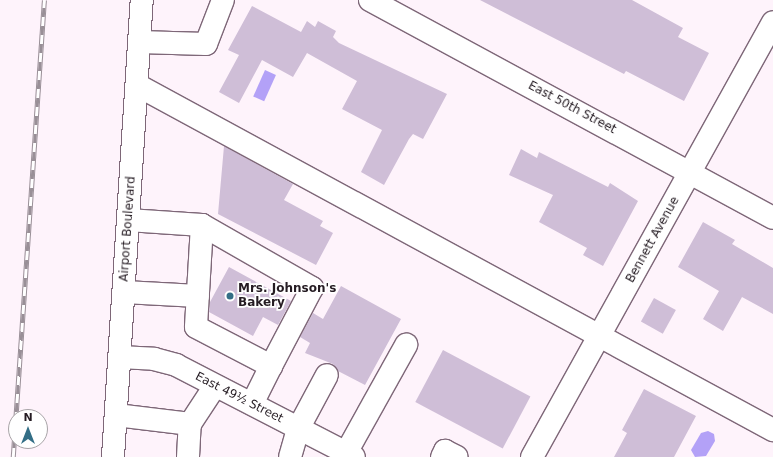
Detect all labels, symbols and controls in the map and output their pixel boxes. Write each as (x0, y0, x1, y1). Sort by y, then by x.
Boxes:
street label: East 50th Street (526, 79, 618, 137)
street label: Airport Boulevard (117, 176, 139, 282)
street label: Bennett Avenue (623, 195, 683, 285)
place label: Mrs. Johnson's Bakery (238, 282, 336, 310)
marker: Mrs. Johnson's Bakery (225, 291, 235, 301)
street label: East 49½ Street (193, 370, 285, 426)
north arrow (8, 409, 48, 449)
text: N (23, 411, 33, 424)

